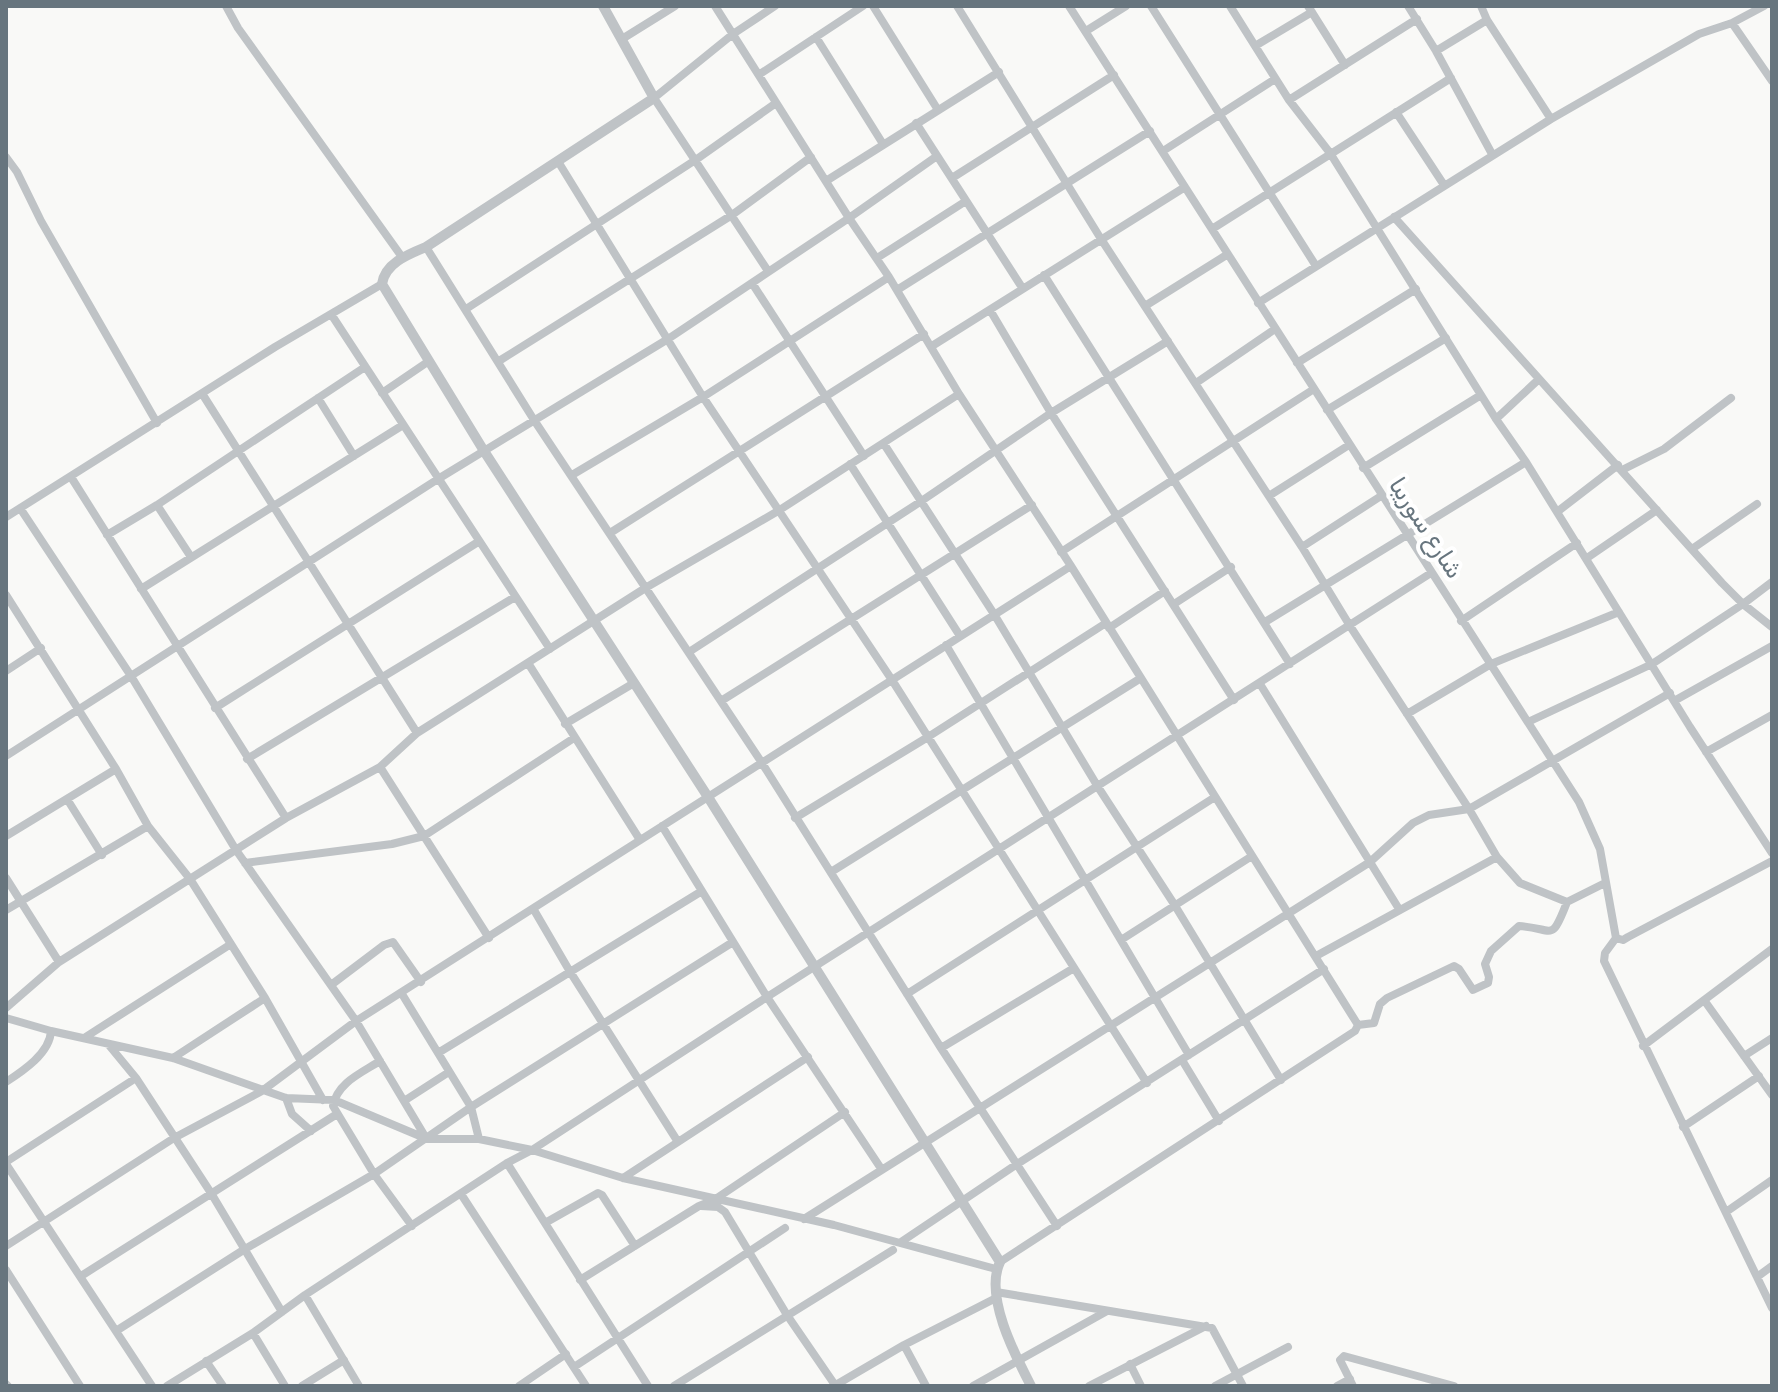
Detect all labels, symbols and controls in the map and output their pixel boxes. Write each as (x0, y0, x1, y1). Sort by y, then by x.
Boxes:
street label: شارع سوريبا (1381, 472, 1469, 585)

